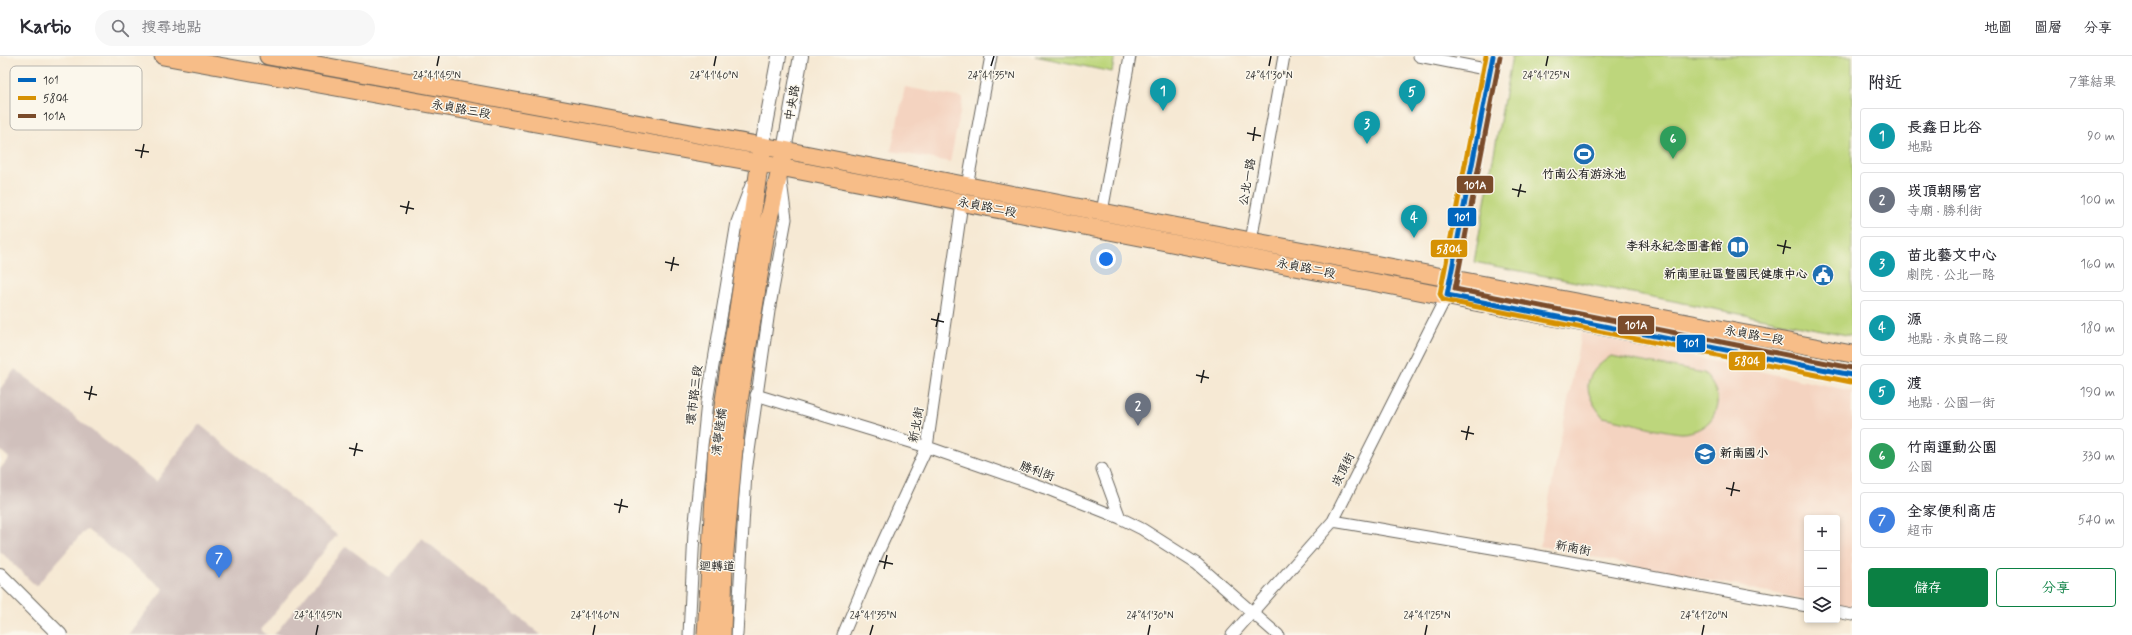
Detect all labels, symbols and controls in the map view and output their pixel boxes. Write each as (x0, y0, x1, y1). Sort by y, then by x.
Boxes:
search box (95, 10, 375, 46)
text: Kartio (20, 15, 71, 40)
icon: search (109, 17, 131, 39)
text: 搜尋地點 (141, 18, 201, 38)
text: 地圖 (1984, 19, 2012, 37)
text: 圖層 (2034, 19, 2062, 37)
text: 分享 (2084, 19, 2112, 37)
legend (10, 66, 142, 130)
text: 24°41'45"N (413, 69, 461, 83)
text: 24°41'40"N (690, 69, 739, 83)
text: 24°41'35"N (968, 69, 1015, 83)
text: 24°41'30"N (1245, 69, 1293, 83)
text: 24°41'25"N (1522, 69, 1570, 83)
text: 附近 (1868, 72, 1902, 94)
text: 101 (43, 74, 59, 88)
text: 7筆結果 (2069, 74, 2116, 91)
pin: 1 (1150, 78, 1176, 111)
pin: 5 (1399, 79, 1425, 112)
street label: 中央路 (782, 84, 804, 122)
text: 5804 (43, 92, 69, 106)
street label: 永貞路三段 (430, 97, 492, 123)
text: 101A (43, 110, 66, 124)
pin: 3 (1354, 111, 1380, 144)
text: 長鑫日比谷 (1907, 118, 1982, 138)
pin: 6 (1660, 126, 1686, 159)
text: 1 (1879, 128, 1885, 145)
text: 90 m (2087, 128, 2115, 145)
text: 地點 (1907, 139, 1933, 156)
sports icon: 竹南公有游泳池 (1571, 141, 1597, 167)
street label: 公北一路 (1236, 157, 1260, 207)
place label: 竹南公有游泳池 (1542, 167, 1626, 183)
line badge: 101A (1456, 175, 1494, 194)
text: 101A (1464, 179, 1486, 193)
text: 崁頂朝陽宮 (1907, 182, 1982, 202)
text: 2 (1879, 192, 1885, 209)
text: 100 m (2080, 192, 2115, 209)
street label: 永貞路二段 (956, 194, 1018, 222)
text: 寺廟 · 勝利街 (1907, 203, 1982, 220)
pin: 4 (1401, 205, 1427, 238)
line badge: 101 (1447, 207, 1477, 227)
text: 101 (1454, 211, 1470, 225)
library icon: 李科永紀念圖書館 (1725, 234, 1751, 260)
line badge: 5804 (1430, 239, 1468, 258)
place label: 李科永紀念圖書館 (1626, 239, 1723, 255)
text: 5804 (1436, 243, 1462, 257)
text: 苗北藝文中心 (1907, 246, 1997, 266)
your location (1096, 249, 1116, 269)
street label: 永貞路二段 (1275, 255, 1337, 283)
text: 3 (1879, 256, 1885, 273)
text: 160 m (2080, 256, 2115, 273)
public building icon: 新南里社區暨國民健康中心 (1810, 262, 1836, 288)
place label: 新南里社區暨國民健康中心 (1664, 267, 1808, 283)
text: 劇院 · 公北一路 (1907, 267, 1995, 284)
text: 源 (1907, 310, 1922, 330)
line badge: 101A (1617, 315, 1655, 335)
text: 101A (1625, 319, 1647, 333)
text: 4 (1878, 320, 1886, 337)
text: 180 m (2080, 320, 2115, 337)
street label: 永貞路二段 (1723, 323, 1785, 349)
text: 地點 · 永貞路二段 (1907, 331, 2008, 348)
line badge: 101 (1676, 334, 1706, 353)
text: 101 (1683, 337, 1699, 351)
line badge: 5804 (1728, 351, 1766, 371)
text: 5804 (1734, 355, 1760, 369)
street label: 環市路三段 (683, 364, 707, 426)
text: 渡 (1907, 374, 1922, 394)
text: 5 (1878, 384, 1886, 401)
text: 190 m (2080, 384, 2115, 401)
pin: 2 (1125, 393, 1151, 426)
text: 地點 · 公園一街 (1907, 395, 1995, 412)
street label: 新北街 (906, 406, 928, 444)
street label: 清寧陸橋 (709, 407, 731, 457)
text: 竹南運動公園 (1907, 438, 1997, 458)
school or university icon: 新南國小 (1692, 441, 1718, 467)
place label: 新南國小 (1720, 446, 1768, 462)
text: 6 (1879, 448, 1885, 465)
text: 330 m (2082, 448, 2115, 465)
street label: 崁頂街 (1329, 450, 1359, 490)
street label: 勝利街 (1017, 458, 1057, 486)
text: 公園 (1907, 459, 1933, 476)
text: 全家便利商店 (1907, 502, 1997, 522)
text: 7 (1878, 512, 1886, 529)
text: 540 m (2078, 512, 2115, 529)
map controls (1804, 515, 1840, 623)
button: + (1804, 515, 1840, 551)
text: 超市 (1907, 523, 1933, 540)
street label: 新南街 (1554, 538, 1592, 560)
pin: 7 (206, 545, 232, 578)
button: − (1804, 551, 1840, 587)
street label: 迴轉道 (699, 559, 735, 575)
button: 儲存 (1868, 568, 1988, 607)
button: 分享 (1996, 568, 2116, 607)
button: layers (1804, 587, 1840, 623)
text: 24°41'45"N (294, 609, 342, 623)
text: 24°41'40"N (571, 609, 620, 623)
text: 24°41'35"N (850, 609, 897, 623)
text: 24°41'30"N (1126, 609, 1174, 623)
text: 24°41'25"N (1403, 609, 1451, 623)
text: 24°41'20"N (1680, 609, 1728, 623)

